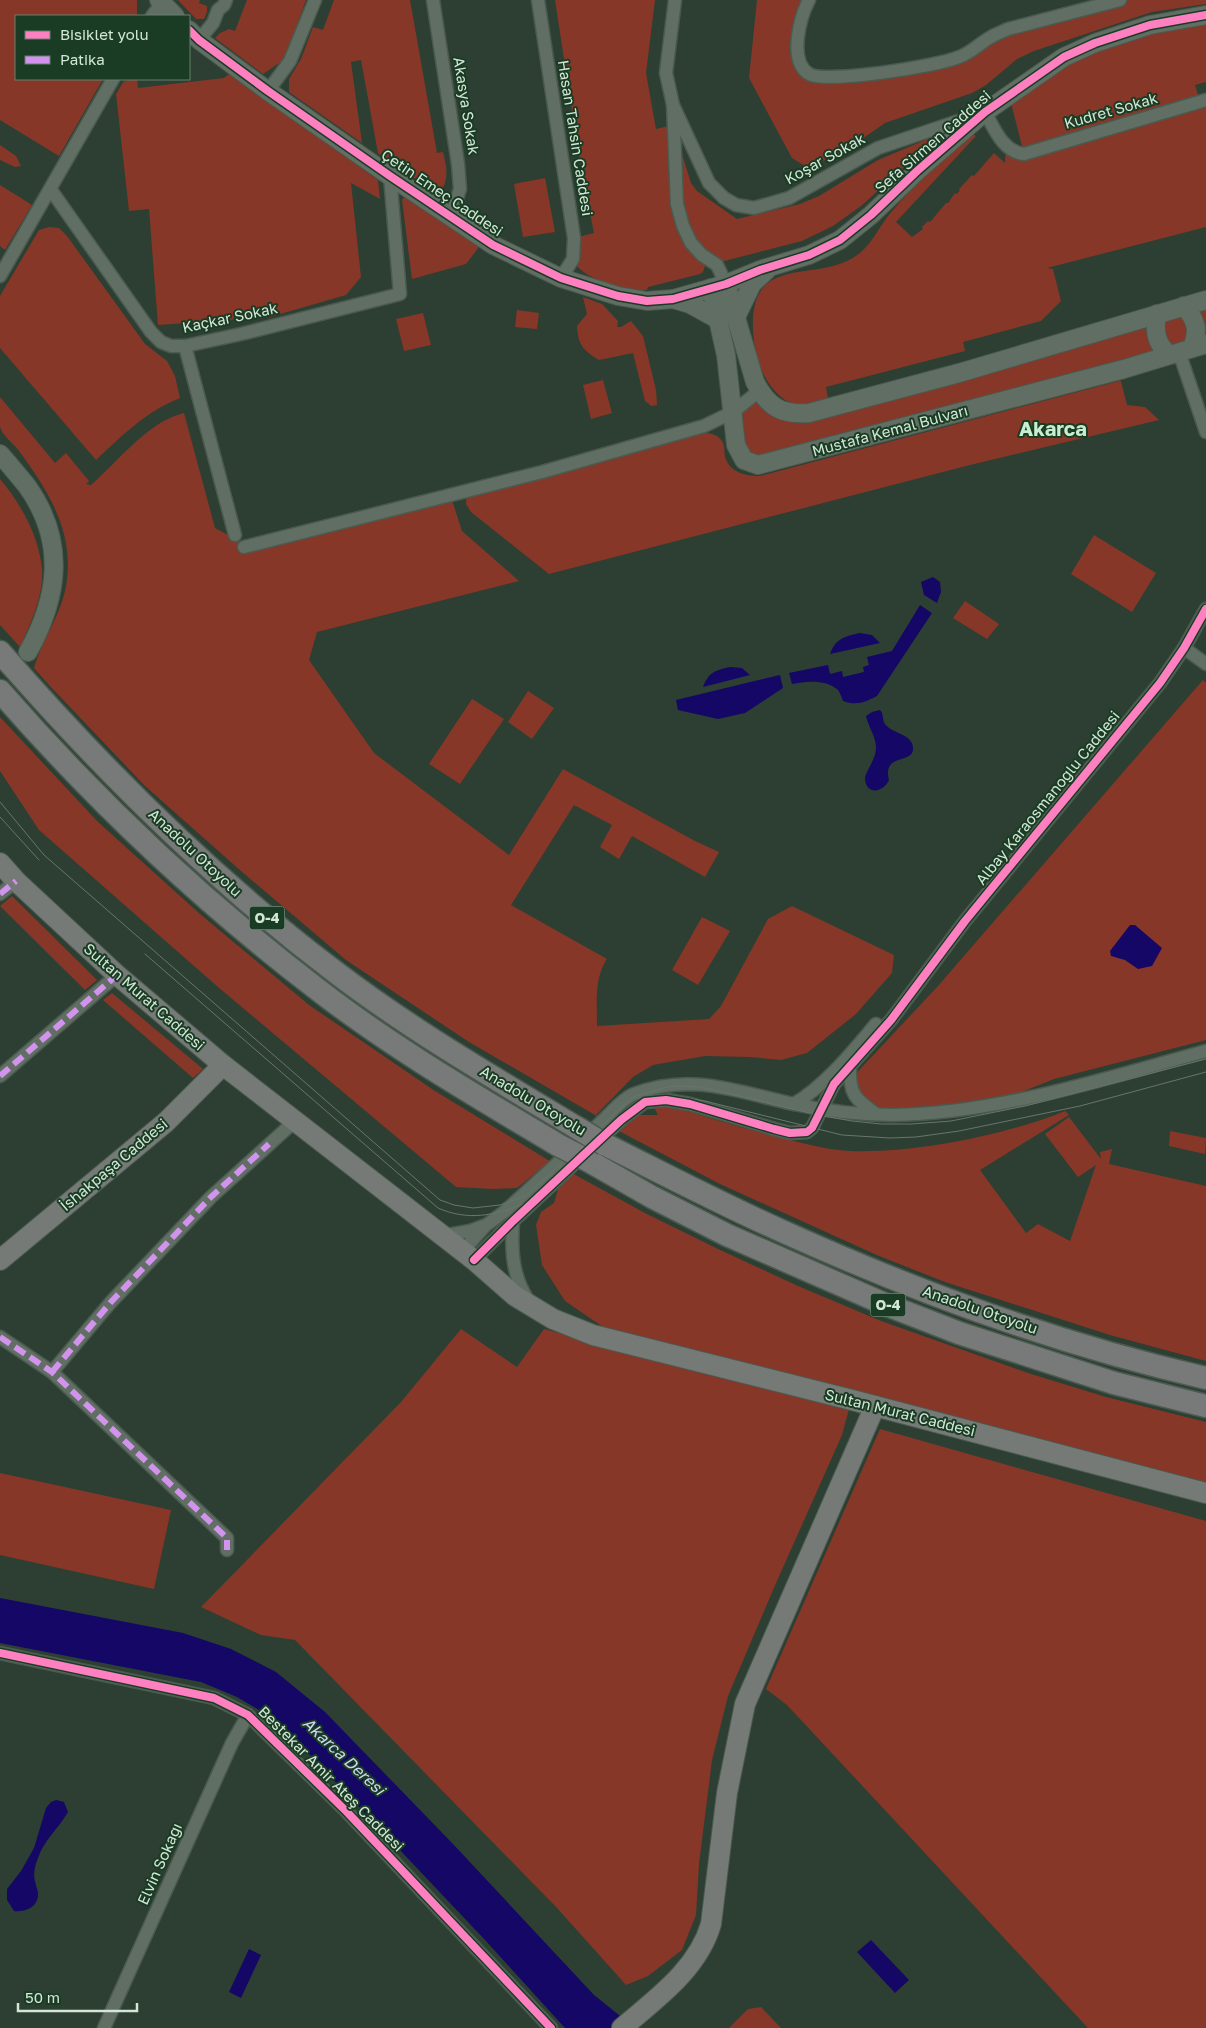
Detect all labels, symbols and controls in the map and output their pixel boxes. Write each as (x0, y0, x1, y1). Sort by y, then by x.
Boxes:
legend (15, 15, 190, 80)
text: Bisiklet yolu (60, 25, 149, 43)
text: Patika (60, 50, 105, 68)
street label: Akasya Sokak (450, 56, 484, 157)
street label: Hasan Tahsin Caddesi (555, 59, 597, 217)
street label: Sefa Sirmen Caddesi (871, 86, 994, 197)
street label: Kudret Sokak (1062, 88, 1160, 132)
street label: Koşar Sokak (781, 128, 868, 188)
street label: Çetin Emeç Caddesi (378, 145, 507, 240)
street label: Kaçkar Sokak (180, 298, 280, 336)
street label: Mustafa Kemal Bulvarı (810, 401, 970, 460)
district label: Akarca (1019, 416, 1087, 440)
street label: Albay Karaosmanoğlu Caddesi (971, 707, 1123, 888)
street label: Anadolu Otoyolu (146, 805, 246, 900)
road number: O-4 (250, 906, 284, 930)
street label: Sultan Murat Caddesi (81, 939, 209, 1054)
street label: Anadolu Otoyolu (477, 1061, 590, 1139)
street label: İshakpaşa Caddesi (56, 1114, 171, 1214)
street label: Anadolu Otoyolu (920, 1281, 1040, 1337)
road number: O-4 (870, 1294, 906, 1316)
street label: Sultan Murat Caddesi (823, 1385, 977, 1439)
street label: Bestekar Amir Ateş Caddesi (255, 1702, 408, 1855)
water label: Akarca Deresi (299, 1713, 390, 1800)
street label: Elvin Sokağı (133, 1820, 185, 1907)
scale bar (18, 1980, 136, 2012)
text: 50 m (25, 1988, 60, 2006)

